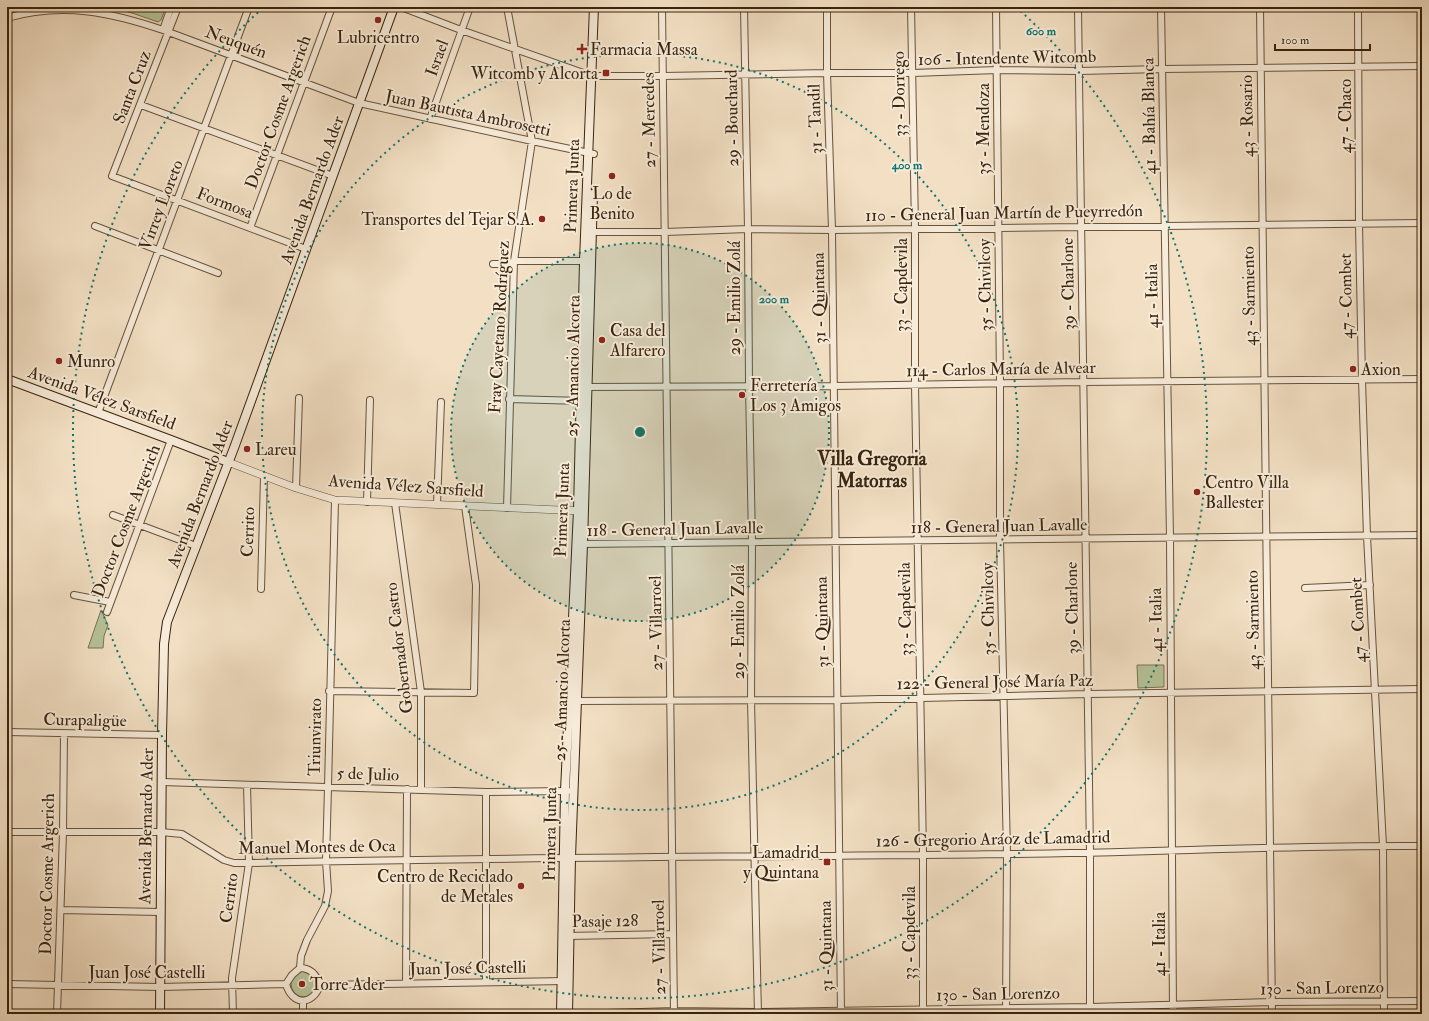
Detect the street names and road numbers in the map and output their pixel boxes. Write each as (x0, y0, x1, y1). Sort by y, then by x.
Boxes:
street label: Neuquén (202, 21, 270, 63)
street label: Doctor Cosme Argerich (240, 32, 316, 192)
street label: Israel (421, 36, 453, 79)
street label: 106 - Intendente Witcomb (918, 46, 1096, 70)
street label: Santa Cruz (108, 47, 156, 127)
street label: 33 - Dorrego (888, 51, 910, 137)
street label: 41 - Bahía Blanca (1137, 56, 1161, 175)
street label: 29 - Bouchard (721, 69, 743, 167)
street label: 27 - Mercedes (638, 72, 660, 168)
street label: 43 - Rosario (1236, 75, 1258, 157)
street label: 47 - Chaco (1335, 79, 1356, 153)
street label: 35 - Mendoza (973, 82, 994, 175)
street label: 31 - Tandil (803, 83, 827, 155)
street label: Juan Bautista Ambrosetti (382, 85, 553, 142)
street label: Avenida Bernardo Ader (275, 112, 349, 268)
street label: Primera Junta (560, 138, 585, 234)
street label: Virrey Loreto (134, 157, 189, 253)
street label: Formosa (194, 183, 257, 224)
street label: 110 - General Juan Martín de Pueyrredón (865, 200, 1143, 227)
street label: 33 - Capdevila (891, 237, 913, 332)
street label: 35 - Chivilcoy (974, 238, 997, 332)
street label: 39 - Charlone (1057, 238, 1079, 330)
street label: Fray Cayetano Rodríguez (484, 240, 515, 414)
street label: 29 - Emilio Zolá (724, 240, 745, 355)
street label: 43 - Sarmiento (1238, 246, 1260, 346)
street label: 31 - Quintana (808, 251, 830, 344)
street label: 47 - Combet (1335, 253, 1357, 339)
street label: 41 - Italia (1141, 263, 1163, 328)
street label: 25 - Amancio Alcorta (561, 294, 585, 437)
street label: 114 - Carlos María de Alvear (906, 357, 1097, 381)
street label: Avenida Vélez Sarsfield (24, 361, 179, 435)
street label: Avenida Bernardo Ader (162, 417, 238, 572)
street label: Doctor Cosme Argerich (87, 442, 165, 600)
street label: Primera Junta (550, 462, 575, 558)
street label: Avenida Vélez Sarsfield (327, 470, 485, 502)
street label: Cerrito (237, 507, 259, 557)
street label: 118 - General Juan Lavalle (910, 514, 1088, 539)
street label: 118 - General Juan Lavalle (586, 517, 764, 542)
street label: 33 - Capdevila (894, 561, 917, 656)
street label: 35 - Chivilcoy (977, 562, 1000, 656)
street label: 39 - Charlone (1061, 562, 1083, 654)
street label: 29 - Emilio Zolá (728, 564, 749, 679)
street label: 43 - Sarmiento (1242, 570, 1264, 670)
street label: 27 - Villarroel (645, 575, 667, 671)
street label: 31 - Quintana (811, 575, 833, 668)
street label: 47 - Combet (1345, 576, 1371, 663)
street label: Gobernador Castro (381, 581, 417, 715)
street label: 41 - Italia (1145, 587, 1167, 652)
street label: 25 - Amancio Alcorta (549, 618, 575, 761)
street label: 122 - General José María Paz (896, 670, 1094, 695)
street label: Triunvirato (304, 698, 326, 776)
street label: Curapaligüe (43, 709, 127, 732)
street label: Avenida Bernardo Ader (134, 747, 158, 905)
street label: 5 de Julio (336, 762, 400, 787)
street label: Primera Junta (539, 786, 562, 881)
street label: Doctor Cosme Argerich (35, 793, 59, 955)
street label: 126 - Gregorio Aráoz de Lamadrid (876, 826, 1111, 852)
street label: Manuel Montes de Oca (238, 835, 397, 859)
street label: Cerrito (215, 872, 243, 924)
street label: 33 - Capdevila (899, 885, 921, 980)
street label: 27 - Villarroel (648, 899, 670, 995)
street label: 31 - Quintana (815, 899, 837, 992)
street label: Pasaje 128 (572, 910, 639, 932)
street label: 41 - Italia (1149, 911, 1170, 976)
street label: Juan José Castelli (408, 956, 527, 981)
street label: Juan José Castelli (88, 962, 206, 984)
street label: 130 - San Lorenzo (1260, 976, 1384, 1000)
street label: 130 - San Lorenzo (936, 982, 1060, 1006)

